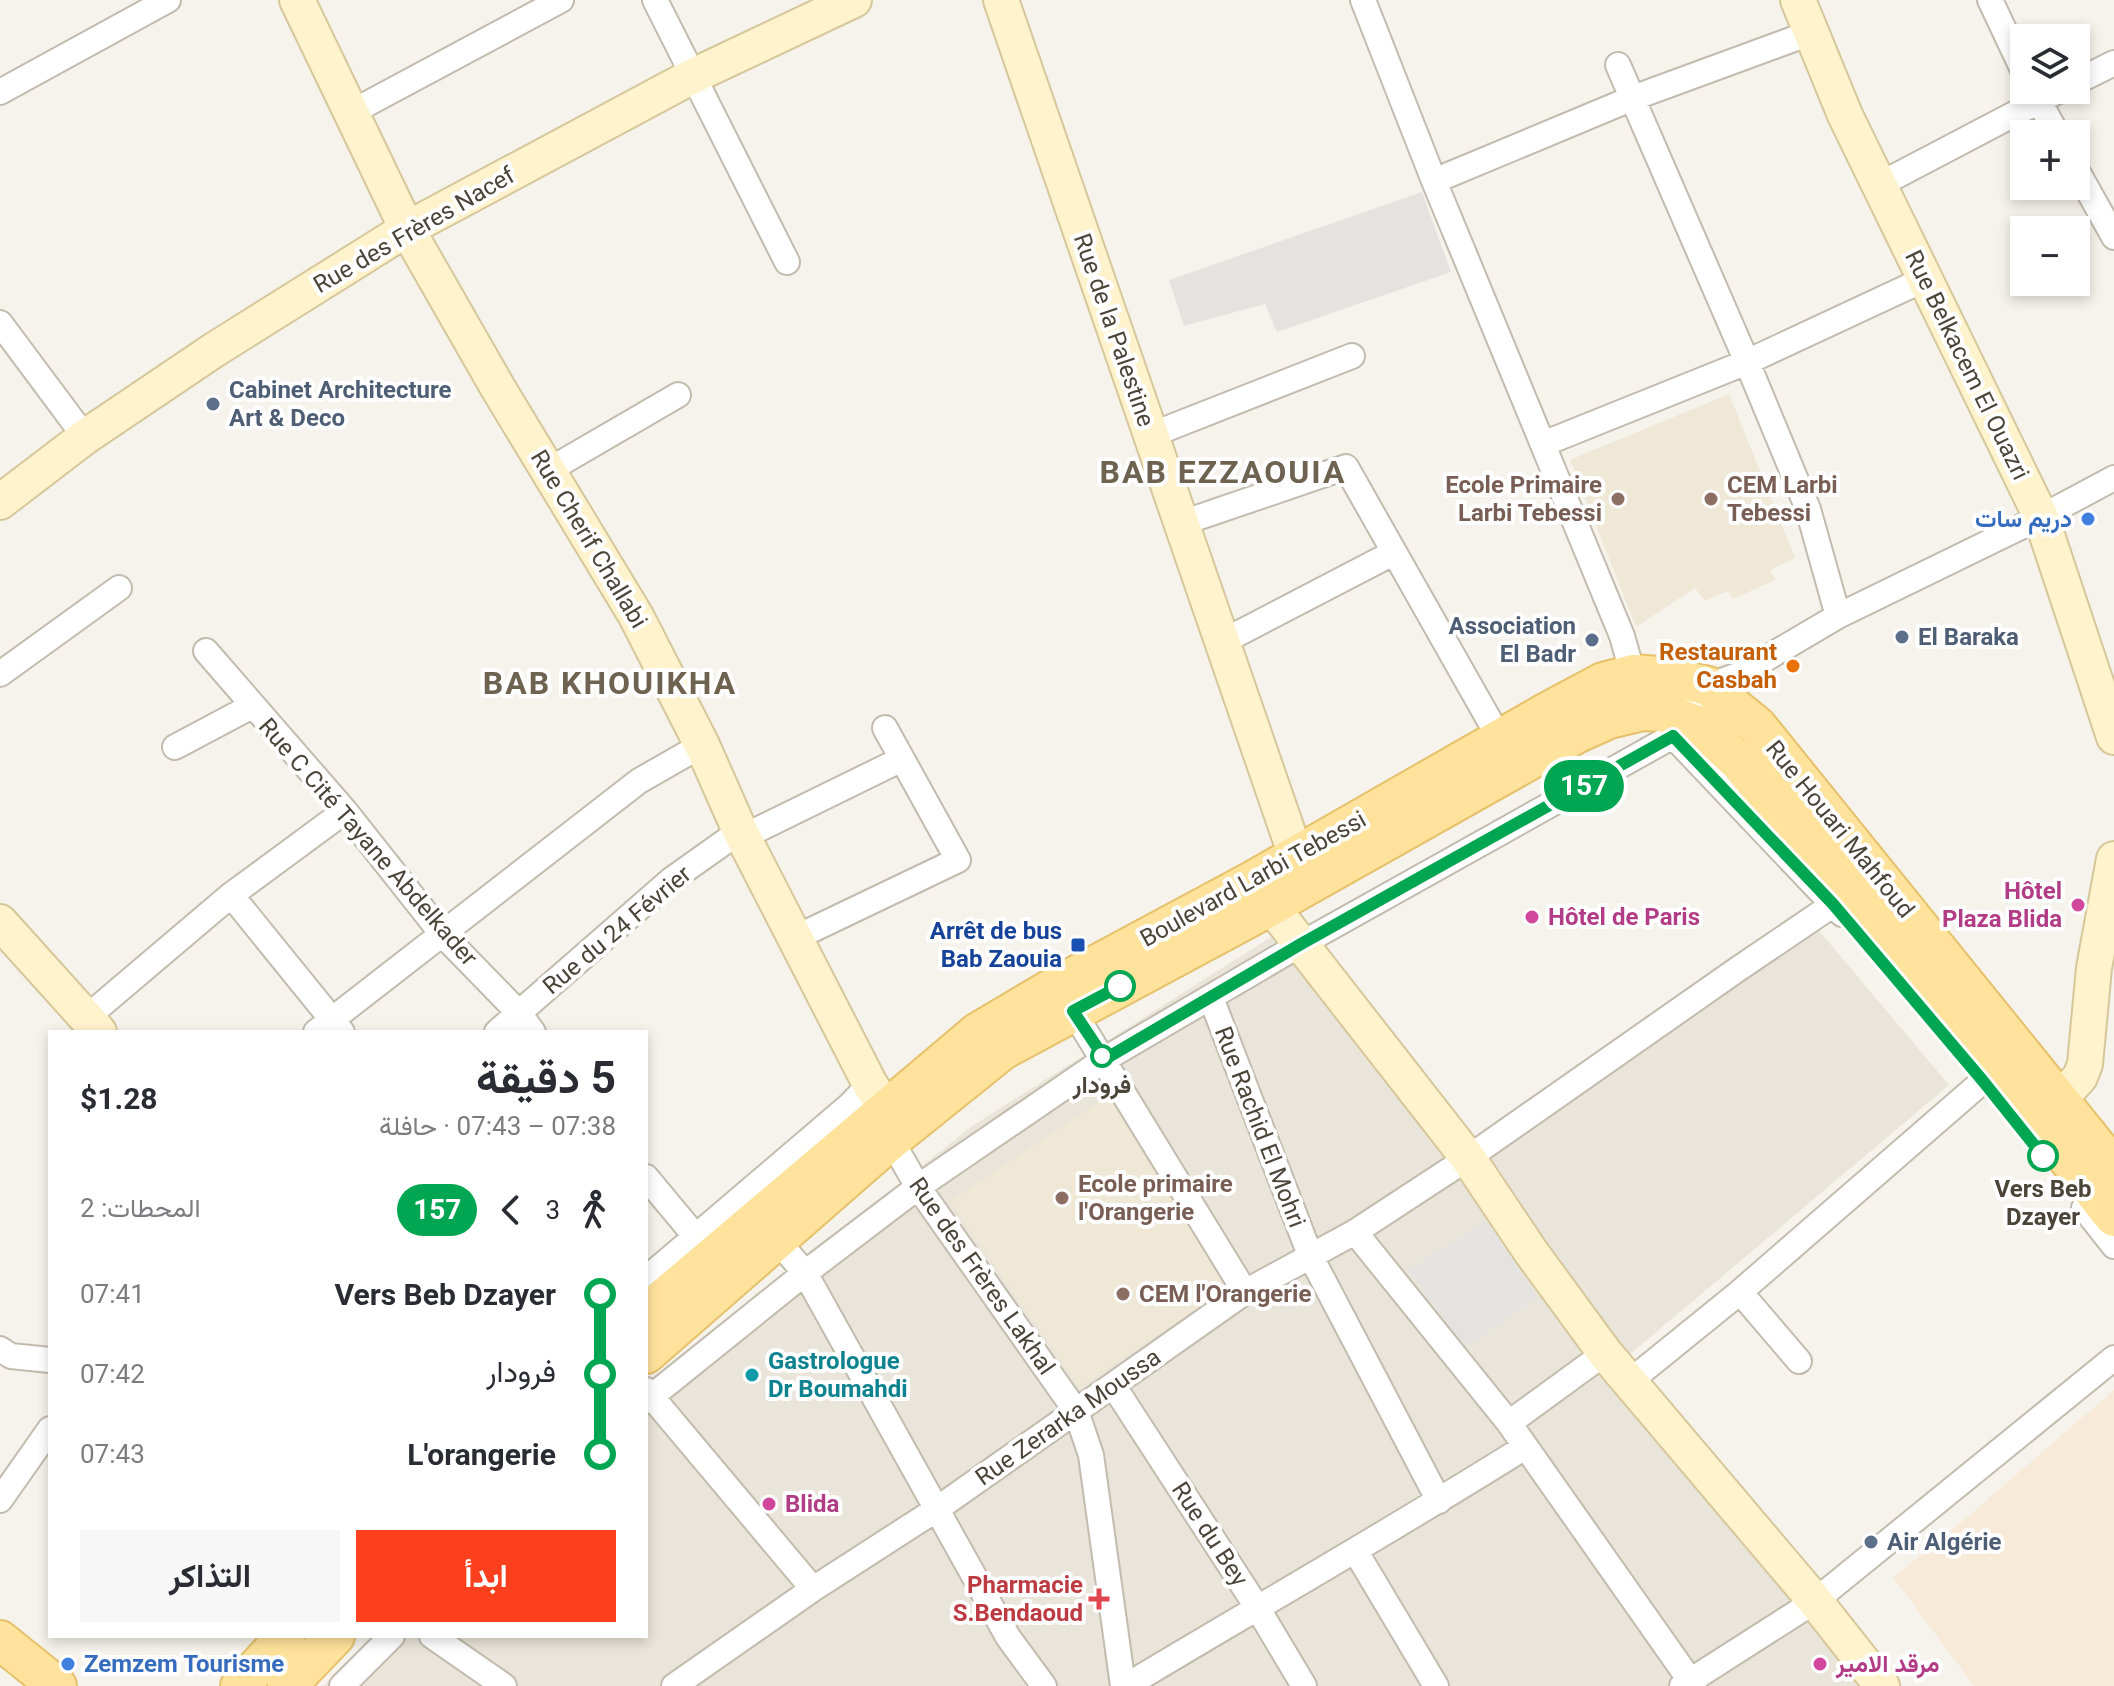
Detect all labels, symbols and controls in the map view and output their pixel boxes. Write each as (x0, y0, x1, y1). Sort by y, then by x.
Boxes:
map controls (2010, 24, 2090, 296)
button: layers (2010, 24, 2090, 104)
button: + (2010, 120, 2090, 200)
street label: Rue des Frères Nacef (308, 161, 520, 299)
button: − (2010, 216, 2090, 296)
street label: Rue de la Palestine (1068, 230, 1160, 430)
street label: Rue Belkacem El Ouazri (1899, 246, 2035, 484)
place label: Cabinet Architecture Art & Deco (229, 376, 452, 432)
marker: Cabinet Architecture Art & Deco (204, 395, 222, 413)
street label: Rue Cherif Challabi (525, 445, 653, 633)
district label: BAB EZZAOUIA (1100, 453, 1346, 491)
place label: Ecole Primaire Larbi Tebessi (1445, 471, 1602, 527)
place label: CEM Larbi Tebessi (1727, 471, 1838, 527)
marker: Ecole Primaire Larbi Tebessi (1609, 490, 1627, 508)
marker: CEM Larbi Tebessi (1702, 490, 1720, 508)
place label: دريم سات (1975, 505, 2072, 535)
marker: دريم سات (2079, 510, 2097, 528)
place label: Association El Badr (1449, 612, 1576, 668)
place label: El Baraka (1918, 623, 2019, 651)
marker: El Baraka (1893, 628, 1911, 646)
marker: Association El Badr (1583, 631, 1601, 649)
place label: Restaurant Casbah (1659, 638, 1777, 694)
marker: Restaurant Casbah (1784, 657, 1802, 675)
district label: BAB KHOUIKHA (483, 664, 737, 702)
street label: Rue C Cité Tayane Abdelkader (253, 713, 483, 971)
street label: Rue Houari Mahfoud (1760, 735, 1920, 923)
line badge: 157 (1538, 760, 1630, 812)
text: 157 (1560, 769, 1608, 802)
street label: Boulevard Larbi Tebessi (1135, 805, 1371, 953)
street label: Rue du 24 Février (537, 860, 697, 1000)
place label: Hôtel Plaza Blida (1942, 877, 2062, 933)
marker: Hôtel Plaza Blida (2069, 896, 2087, 914)
place label: Hôtel de Paris (1548, 903, 1700, 931)
marker: Hôtel de Paris (1523, 908, 1541, 926)
place label: Arrêt de bus Bab Zaouia (930, 917, 1062, 973)
marker: Arrêt de bus Bab Zaouia (1069, 936, 1087, 954)
unlabelled marker (1105, 971, 1135, 1001)
street label: Rue Rachid El Mohri (1209, 1023, 1311, 1231)
marker: فرودار (1091, 1045, 1113, 1067)
text: 5 دقيقة (476, 1052, 616, 1104)
place label: فرودار (1072, 1071, 1131, 1100)
text: $1.28 (80, 1081, 158, 1116)
text: 07:38 – 07:43 · حافلة (379, 1111, 616, 1141)
marker: Vers Beb Dzayer (2028, 1141, 2058, 1171)
place label: Ecole primaire l'Orangerie (1078, 1170, 1233, 1226)
street label: Rue des Frères Lakhal (903, 1172, 1061, 1380)
place label: Vers Beb Dzayer (1995, 1175, 2091, 1231)
icon: back (489, 1188, 533, 1232)
icon: walk (572, 1188, 616, 1232)
marker: Ecole primaire l'Orangerie (1053, 1189, 1071, 1207)
text: المحطات: 2 (80, 1193, 201, 1223)
text: 157 (413, 1193, 461, 1226)
text: 3 (545, 1195, 560, 1225)
text: Vers Beb Dzayer (335, 1277, 556, 1312)
text: 07:41 (80, 1279, 145, 1309)
place label: CEM l'Orangerie (1139, 1280, 1311, 1308)
marker: CEM l'Orangerie (1114, 1285, 1132, 1303)
street label: Rue Zerarka Moussa (970, 1343, 1166, 1491)
place label: Gastrologue Dr Boumahdi (768, 1347, 908, 1403)
text: فرودار (486, 1354, 556, 1389)
text: 07:42 (80, 1359, 145, 1389)
marker: Gastrologue Dr Boumahdi (743, 1366, 761, 1384)
text: L'orangerie (407, 1437, 556, 1472)
text: 07:43 (80, 1439, 145, 1469)
street label: Rue du Bey (1166, 1477, 1254, 1592)
place label: Blida (785, 1490, 840, 1518)
marker: Blida (760, 1495, 778, 1513)
place label: Air Algérie (1887, 1528, 2002, 1556)
button: التذاكر (80, 1530, 340, 1622)
button: ابدأ (356, 1530, 616, 1622)
marker: Air Algérie (1862, 1533, 1880, 1551)
place label: Pharmacie S.Bendaoud (953, 1571, 1083, 1627)
marker: Pharmacie S.Bendaoud (1090, 1590, 1108, 1608)
place label: Zemzem Tourisme (84, 1650, 284, 1678)
place label: مرقد الامير (1835, 1650, 1940, 1679)
marker: Zemzem Tourisme (59, 1655, 77, 1673)
marker: مرقد الامير (1811, 1655, 1829, 1673)

